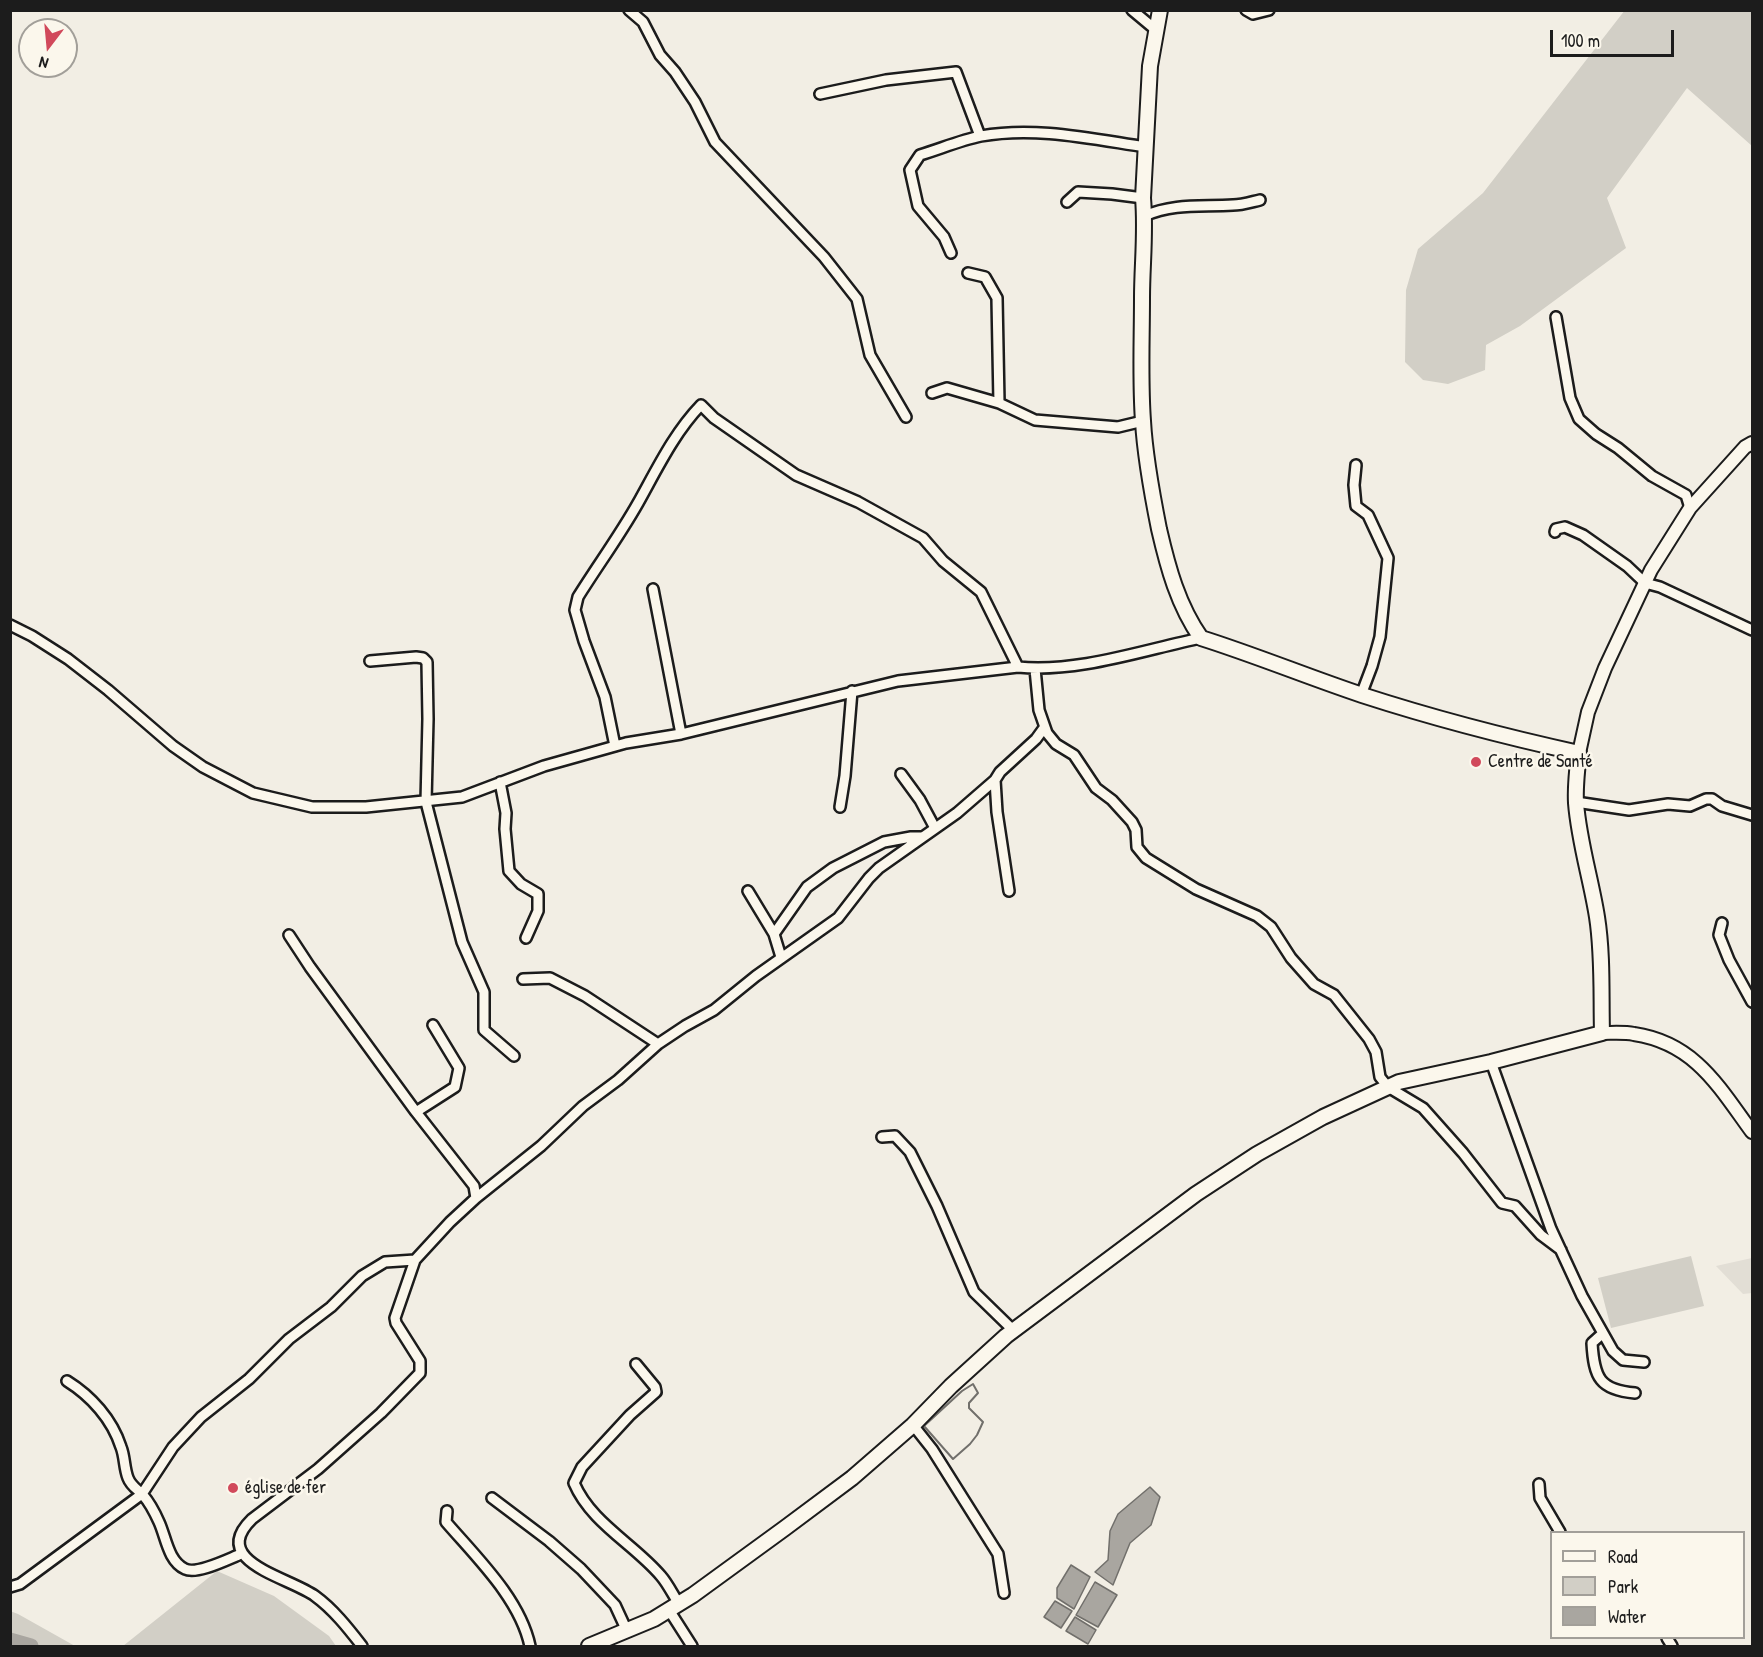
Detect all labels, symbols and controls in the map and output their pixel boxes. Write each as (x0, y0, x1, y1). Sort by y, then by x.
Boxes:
north arrow (18, 18, 78, 78)
scale bar (1553, 18, 1678, 56)
text: 100 m (1561, 28, 1600, 53)
text: N (36, 52, 51, 75)
place label: Centre de Santé (1488, 751, 1593, 773)
marker: Centre de Santé (1469, 755, 1483, 769)
place label: église de fer (245, 1477, 326, 1499)
marker: église de fer (226, 1481, 240, 1495)
legend (1550, 1531, 1745, 1639)
text: Road (1608, 1544, 1638, 1569)
text: Park (1608, 1574, 1638, 1599)
text: Water (1608, 1604, 1646, 1629)

